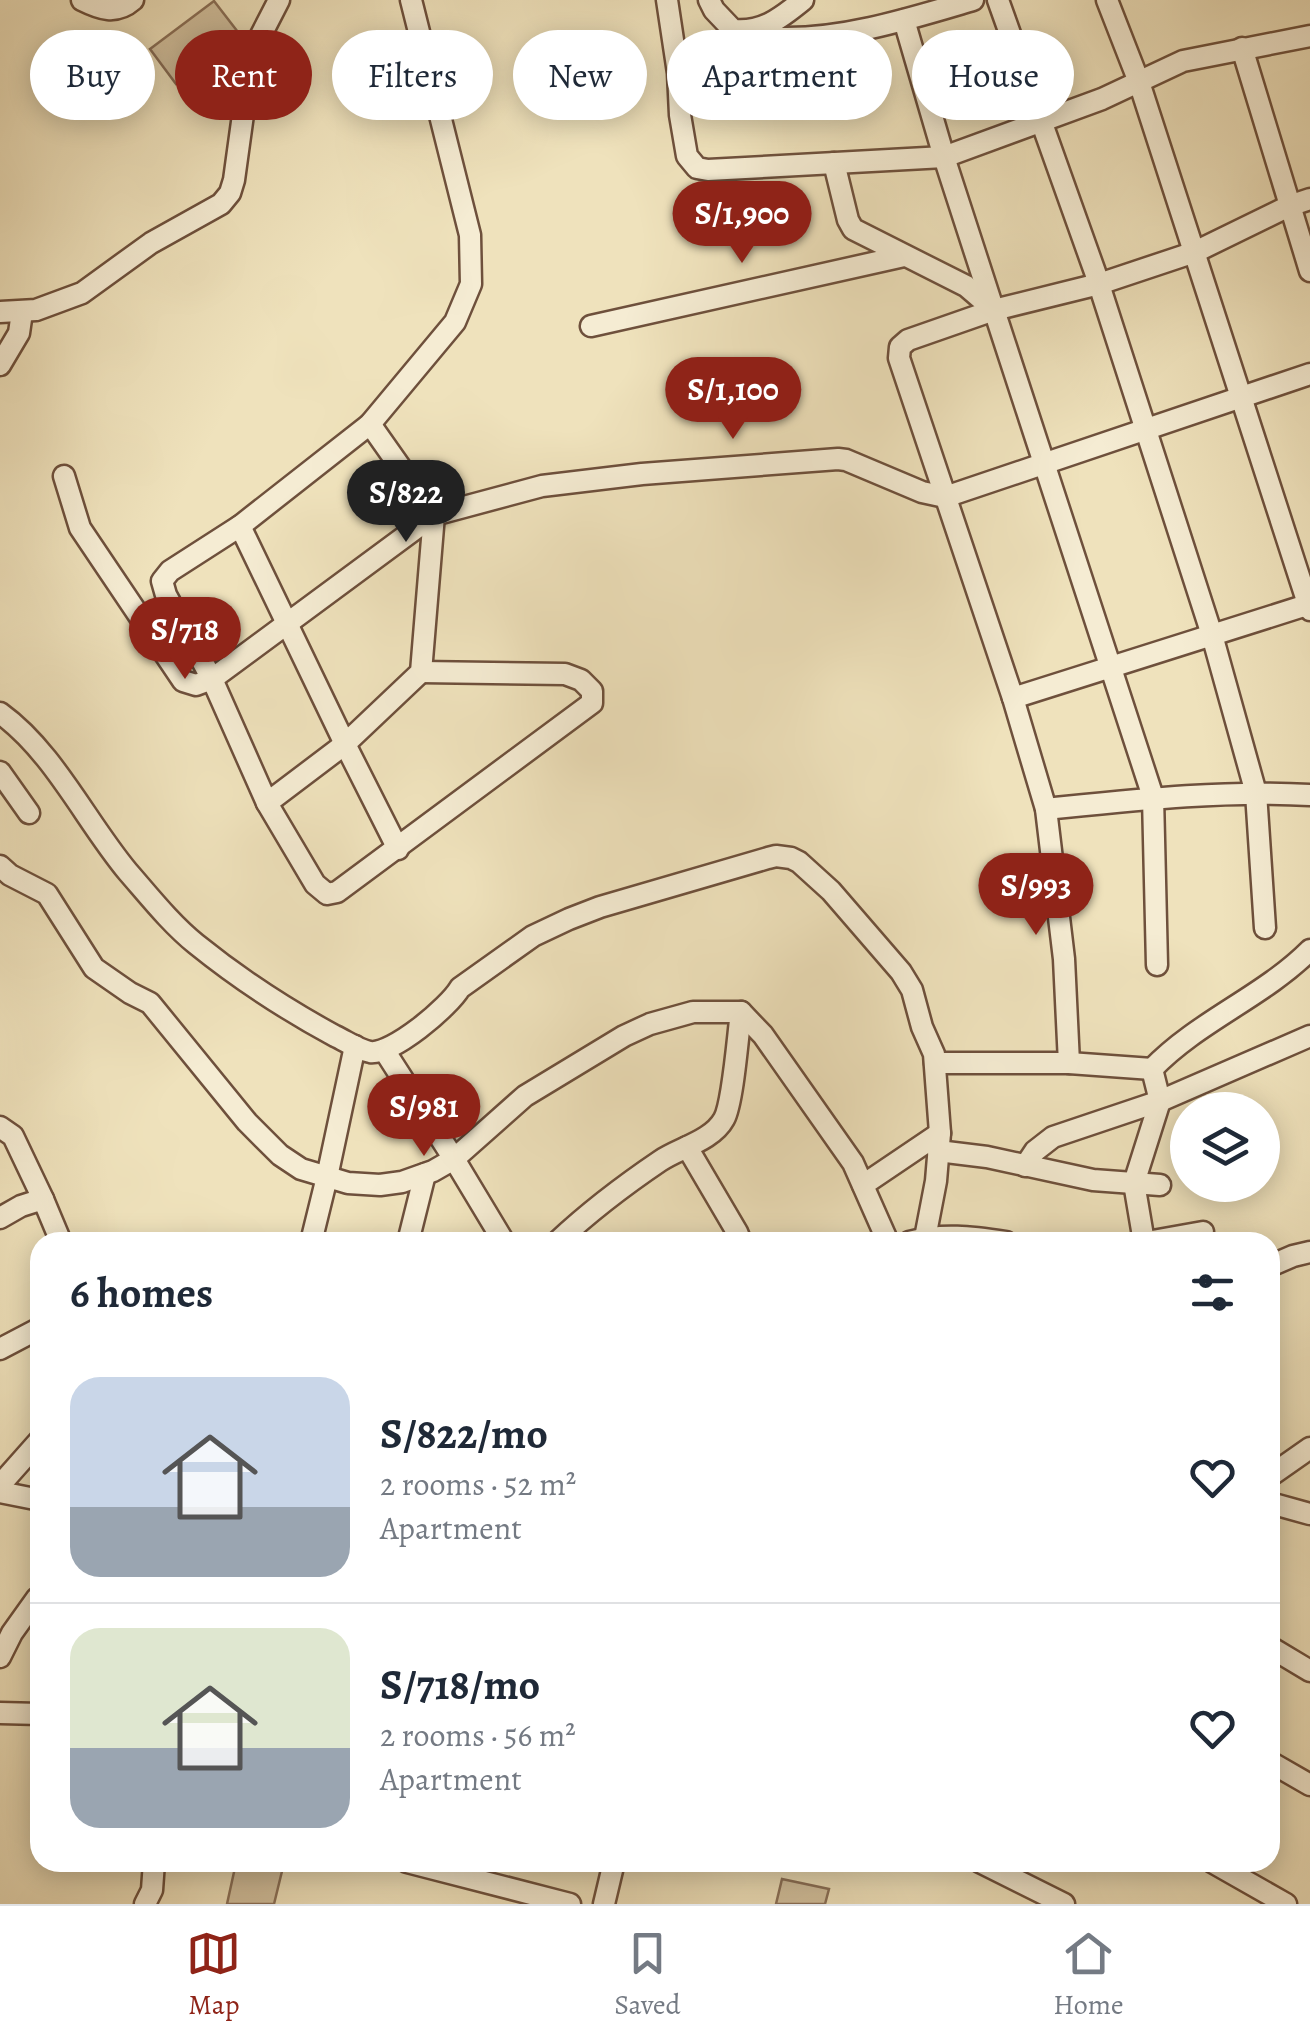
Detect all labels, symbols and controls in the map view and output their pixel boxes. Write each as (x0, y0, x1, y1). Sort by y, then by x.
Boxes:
chip: Buy (30, 30, 155, 120)
chip: Rent (175, 30, 312, 120)
chip: Filters (332, 30, 493, 120)
chip: New (513, 30, 647, 120)
chip: Apartment (667, 30, 892, 120)
chip: House (912, 30, 1074, 120)
pin: S/1,900 (650, 181, 834, 266)
text: S/1,900 (695, 191, 789, 235)
pin: S/1,100 (641, 357, 825, 442)
text: S/1,100 (687, 367, 779, 411)
pin: S/822 (336, 460, 476, 545)
text: S/822 (369, 470, 443, 514)
pin: S/718 (115, 597, 255, 682)
text: S/718 (151, 607, 219, 651)
pin: S/993 (966, 853, 1106, 938)
text: S/993 (1000, 863, 1072, 907)
pin: S/981 (354, 1074, 494, 1159)
text: S/981 (389, 1084, 459, 1128)
map controls (1170, 1092, 1280, 1202)
button: layers (1170, 1092, 1280, 1202)
text: 6 homes (70, 1264, 213, 1321)
icon: filters (1185, 1265, 1240, 1320)
text: S/822/mo (380, 1405, 548, 1462)
icon: home (150, 1417, 270, 1537)
icon: heart (1185, 1450, 1240, 1505)
text: 2 rooms · 52 m² (380, 1462, 576, 1506)
text: Apartment (380, 1506, 522, 1550)
text: S/718/mo (380, 1656, 540, 1713)
icon: home (150, 1668, 270, 1788)
icon: heart (1185, 1701, 1240, 1756)
text: 2 rooms · 56 m² (380, 1713, 576, 1757)
text: Apartment (380, 1757, 522, 1801)
tab: Map (186, 1926, 241, 2024)
tab: Saved (614, 1926, 681, 2024)
tab: Home (1053, 1926, 1124, 2024)

